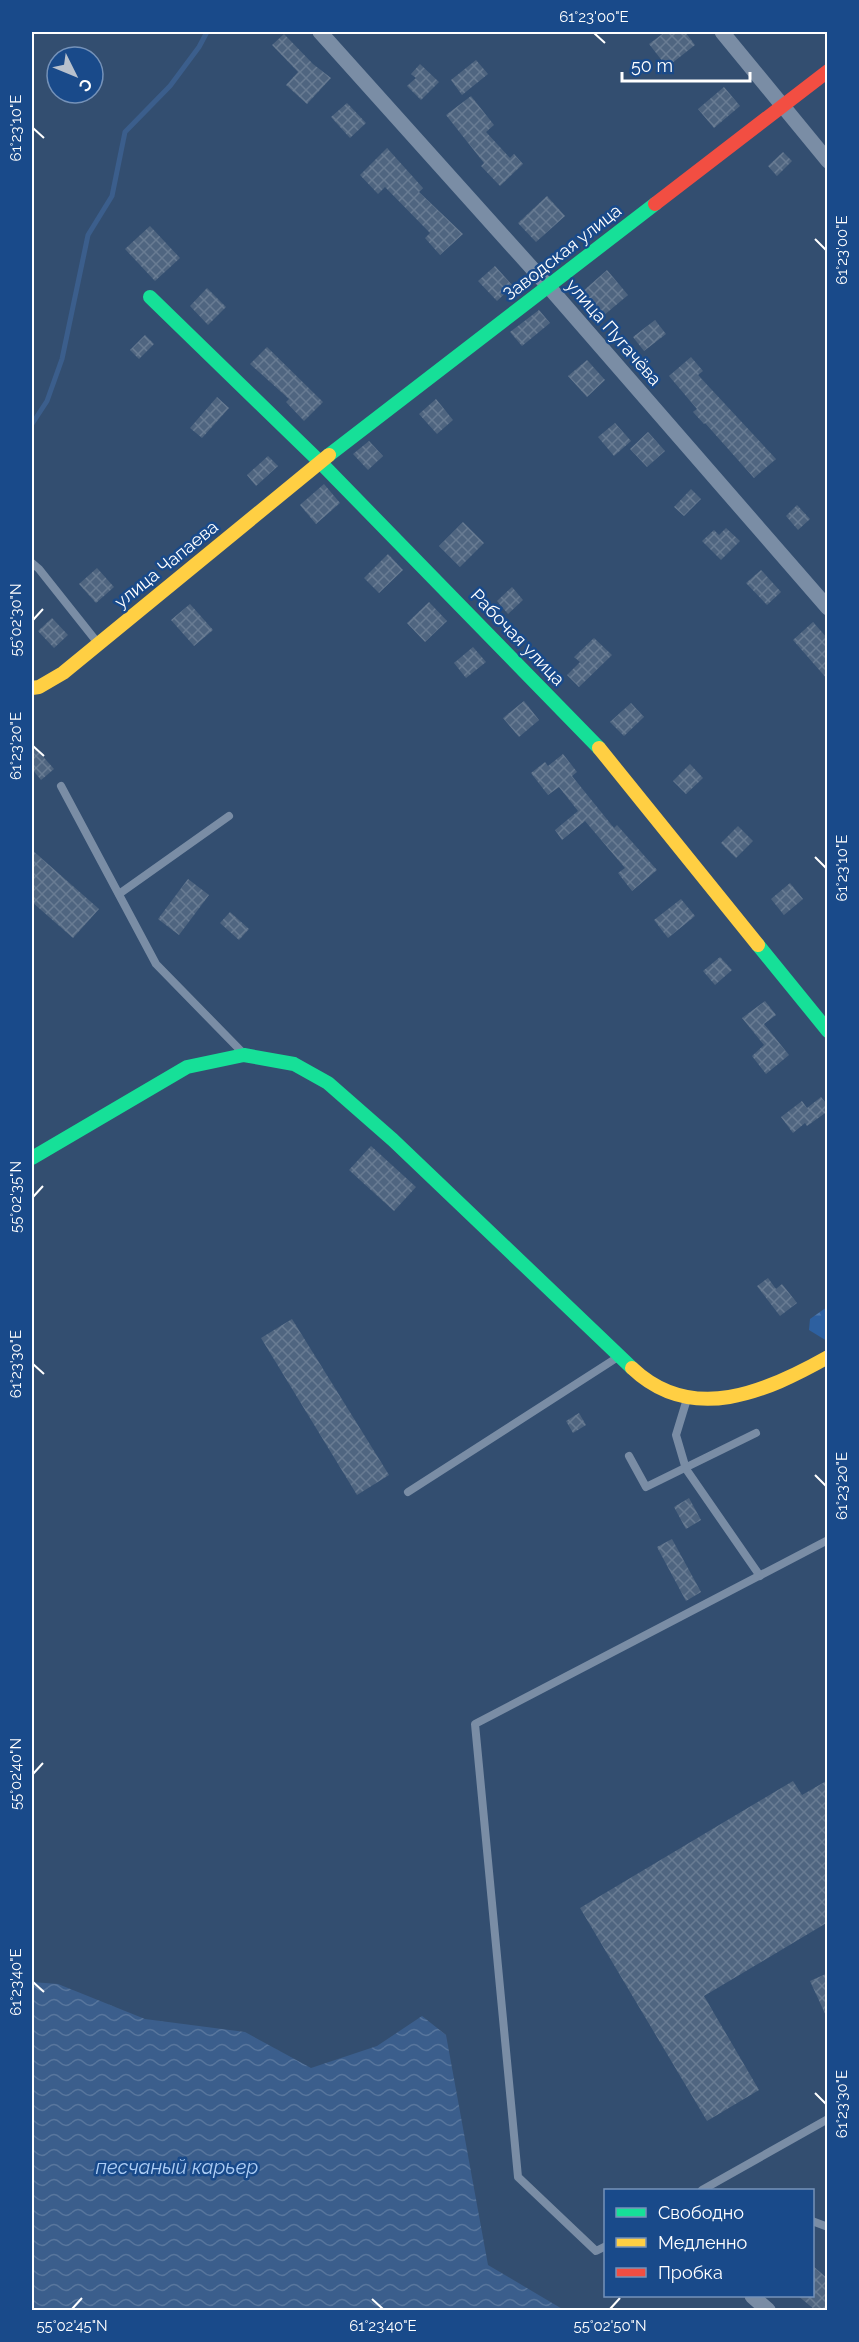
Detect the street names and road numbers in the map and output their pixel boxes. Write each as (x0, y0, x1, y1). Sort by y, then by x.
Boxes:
street label: Заводская улица (499, 199, 625, 305)
street label: улица Пугачёва (562, 274, 666, 390)
street label: улица Чапаева (110, 516, 222, 612)
street label: Рабочая улица (467, 584, 569, 690)

